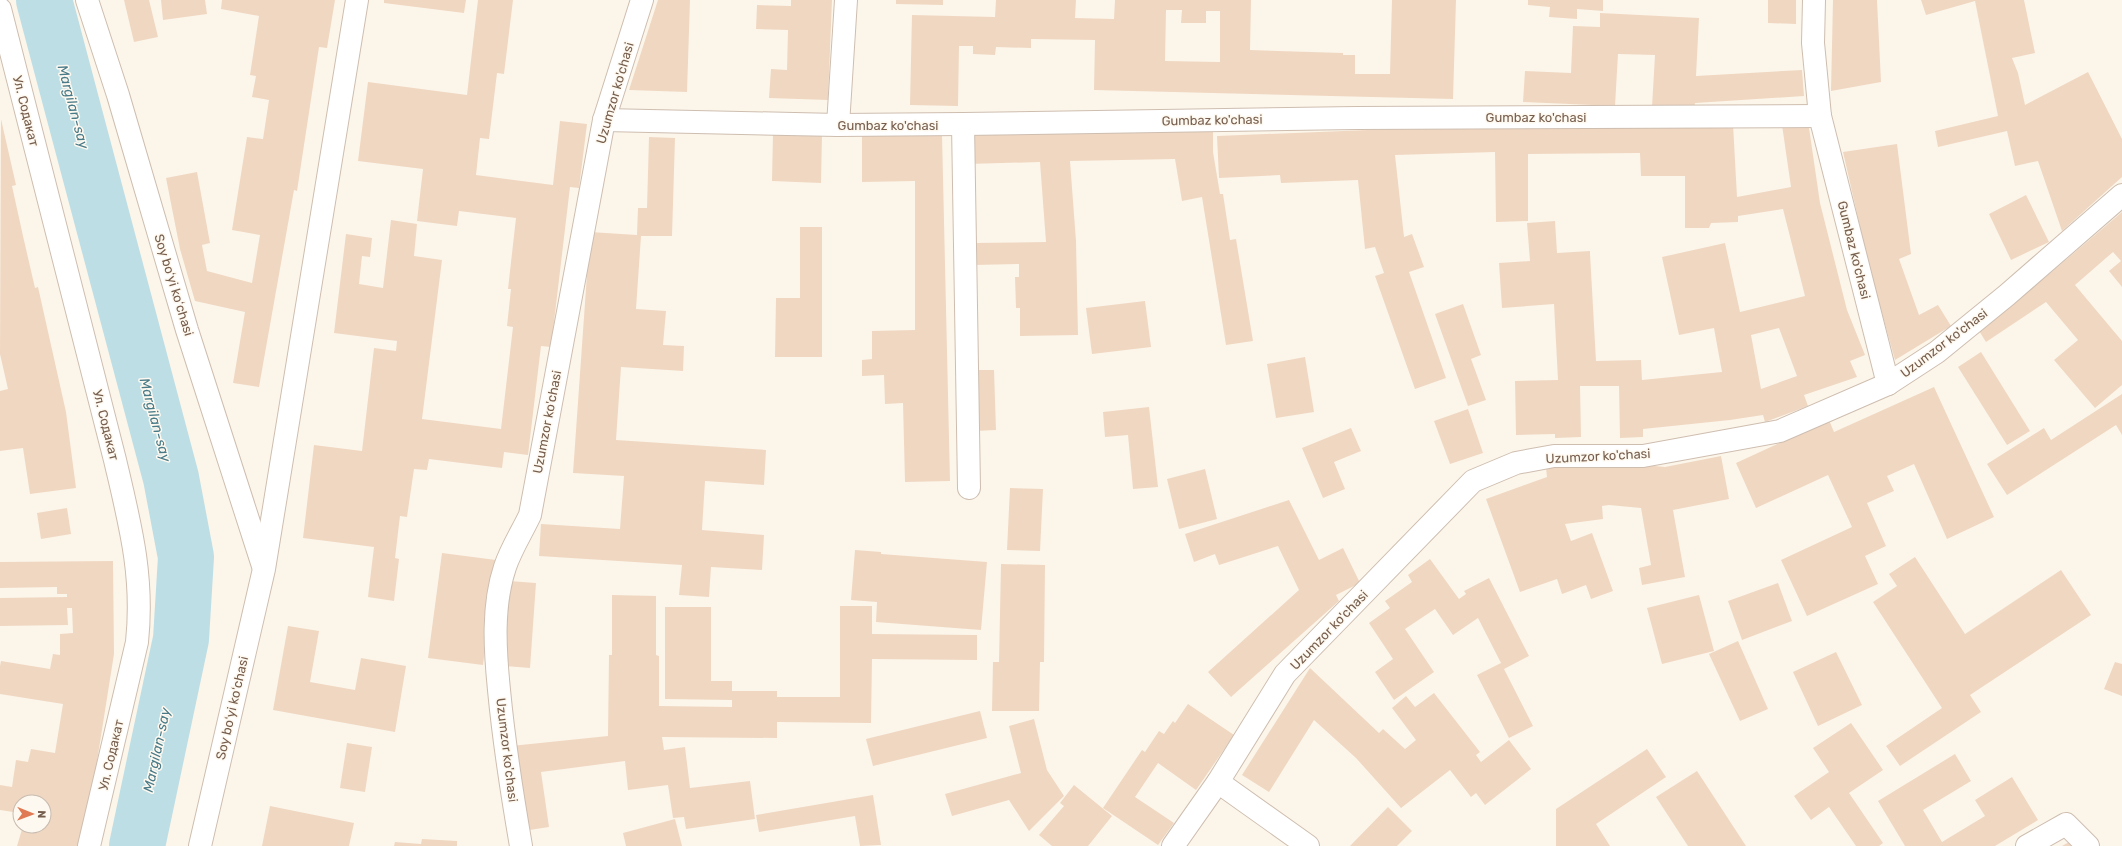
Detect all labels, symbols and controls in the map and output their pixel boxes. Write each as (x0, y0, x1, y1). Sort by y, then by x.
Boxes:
street label: Uzumzor ko'chasi (593, 41, 637, 145)
water label: Margilan-say (54, 63, 93, 152)
street label: Ул. Содакат (10, 74, 42, 148)
street label: Gumbaz ko'chasi (1486, 110, 1586, 125)
street label: Gumbaz ko'chasi (1161, 112, 1263, 128)
street label: Gumbaz ko'chasi (838, 118, 938, 133)
street label: Gumbaz ko'chasi (1835, 199, 1873, 301)
street label: Soy boʻyi koʻchasi (151, 232, 197, 338)
street label: Uzumzor ko'chasi (1898, 305, 1990, 381)
street label: Uzumzor ko'chasi (530, 369, 564, 475)
water label: Margilan-say (136, 376, 175, 465)
street label: Ул. Содакат (90, 388, 122, 462)
street label: Uzumzor ko'chasi (1545, 446, 1651, 466)
street label: Uzumzor ko'chasi (1287, 587, 1371, 673)
street label: Soy boʻyi koʻchasi (213, 655, 251, 761)
street label: Uzumzor ko'chasi (493, 697, 521, 803)
water label: Margilan-say (140, 705, 175, 794)
street label: Ул. Содакат (96, 718, 127, 792)
north arrow (12, 794, 52, 834)
text: N (35, 810, 48, 818)

